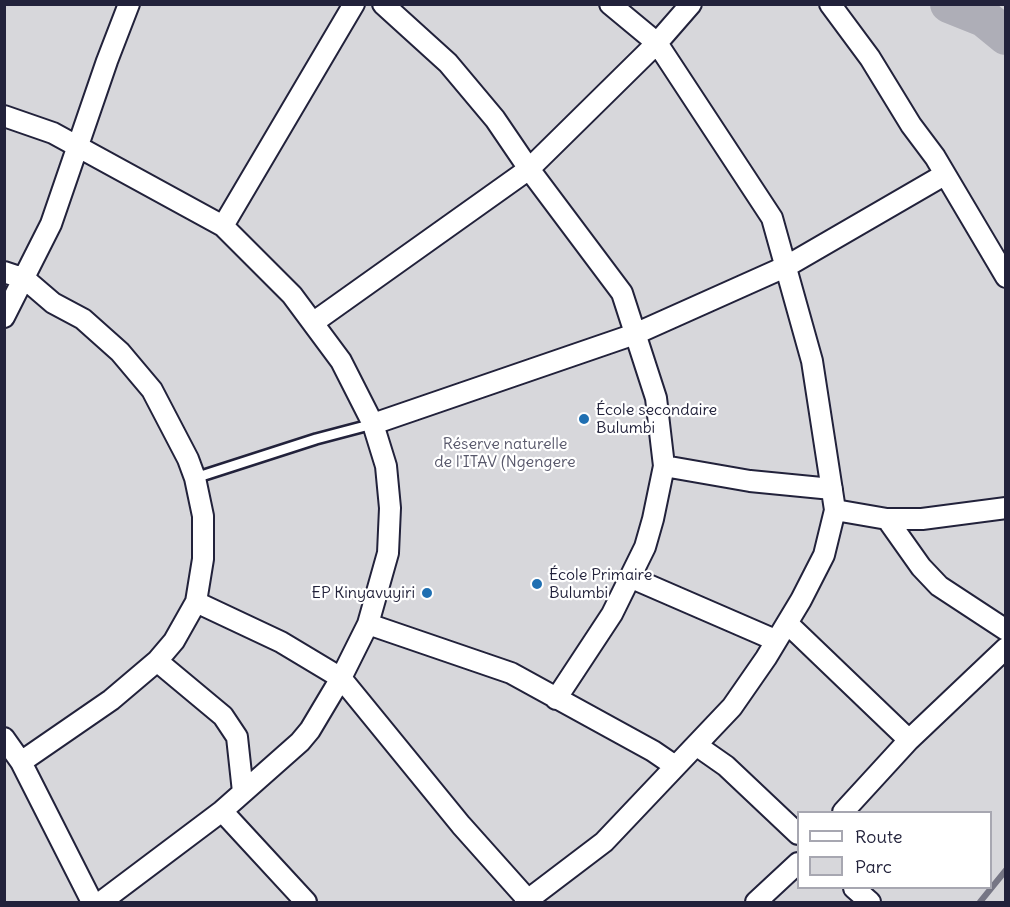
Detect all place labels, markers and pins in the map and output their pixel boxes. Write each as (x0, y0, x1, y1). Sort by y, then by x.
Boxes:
place label: École secondaire Bulumbi (596, 400, 717, 438)
marker: École secondaire Bulumbi (577, 412, 591, 426)
place label: École Primaire Bulumbi (549, 565, 652, 603)
marker: École Primaire Bulumbi (530, 577, 544, 591)
place label: EP Kinyavuyiri (311, 583, 415, 603)
marker: EP Kinyavuyiri (420, 586, 434, 600)

